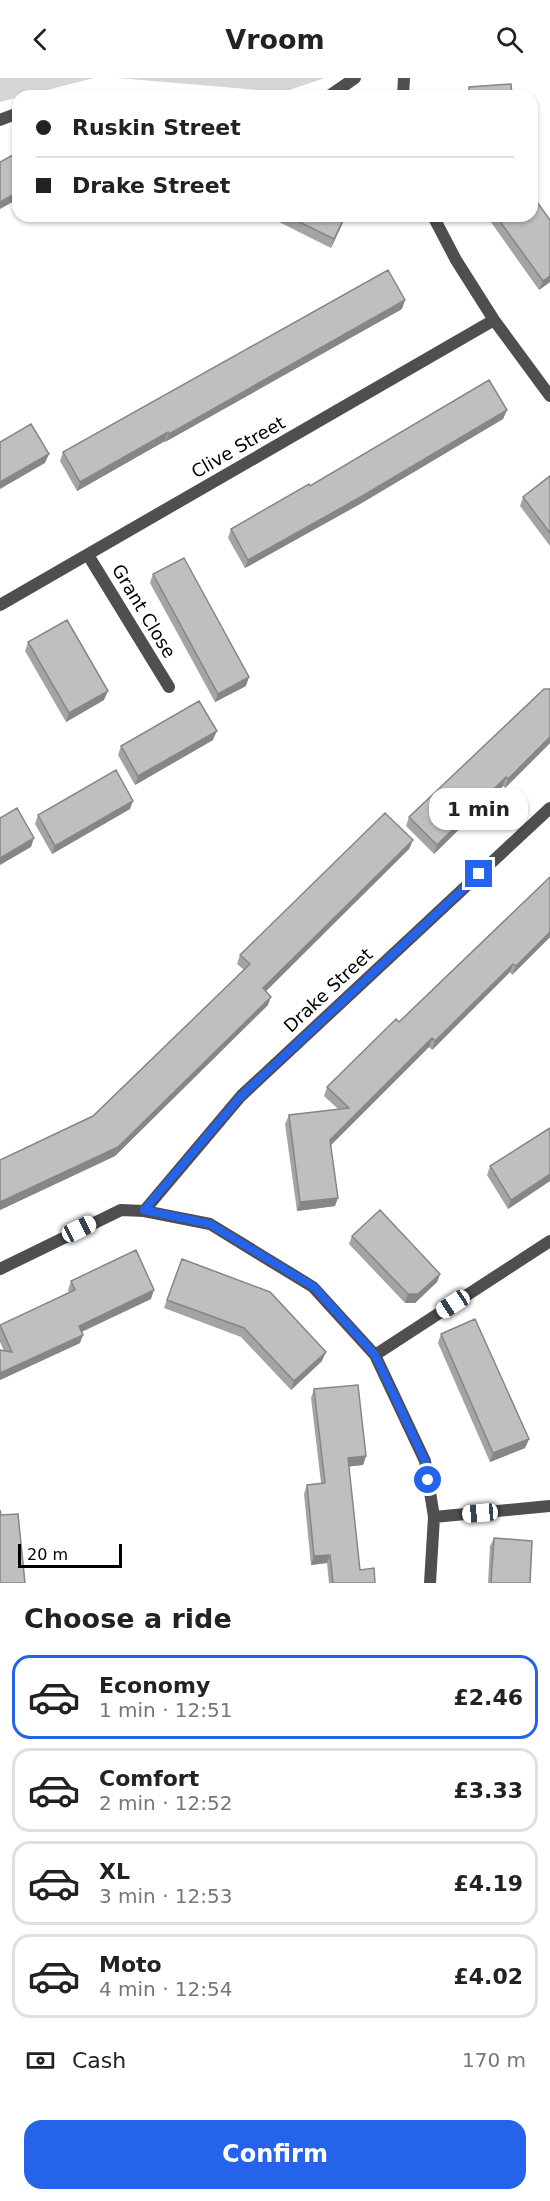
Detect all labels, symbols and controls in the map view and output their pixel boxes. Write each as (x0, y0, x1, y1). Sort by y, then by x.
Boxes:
icon: back (24, 23, 57, 56)
icon: search (493, 23, 526, 56)
text: Vroom (225, 24, 325, 55)
text: Ruskin Street (72, 115, 241, 140)
text: Drake Street (72, 173, 230, 198)
street label: Clive Street (187, 412, 289, 482)
street label: Grant Close (108, 560, 180, 662)
callout: 1 min (430, 787, 528, 829)
text: 1 min (447, 797, 510, 821)
route end (465, 860, 492, 887)
street label: Drake Street (279, 944, 377, 1036)
car (59, 1213, 99, 1245)
car (433, 1287, 473, 1321)
route start (414, 1466, 441, 1493)
car (461, 1502, 499, 1524)
scale bar (18, 1541, 122, 1568)
text: 20 m (27, 1545, 68, 1564)
text: Choose a ride (24, 1603, 232, 1634)
icon: car (27, 1670, 81, 1724)
text: Economy (99, 1673, 210, 1698)
text: £2.46 (453, 1685, 523, 1710)
text: 1 min · 12:51 (99, 1698, 233, 1722)
icon: car (27, 1763, 81, 1817)
text: Comfort (99, 1766, 199, 1791)
text: £3.33 (453, 1778, 523, 1803)
text: 2 min · 12:52 (99, 1791, 233, 1815)
icon: car (27, 1856, 81, 1910)
text: XL (99, 1859, 130, 1884)
text: £4.19 (453, 1871, 523, 1896)
text: 3 min · 12:53 (99, 1884, 233, 1908)
icon: car (27, 1949, 81, 2003)
text: Moto (99, 1952, 162, 1977)
text: £4.02 (453, 1964, 523, 1989)
text: 4 min · 12:54 (99, 1977, 233, 2001)
icon: cash (24, 2044, 57, 2077)
text: Cash (72, 2048, 126, 2073)
text: 170 m (462, 2048, 526, 2072)
button: Confirm (24, 2120, 526, 2189)

